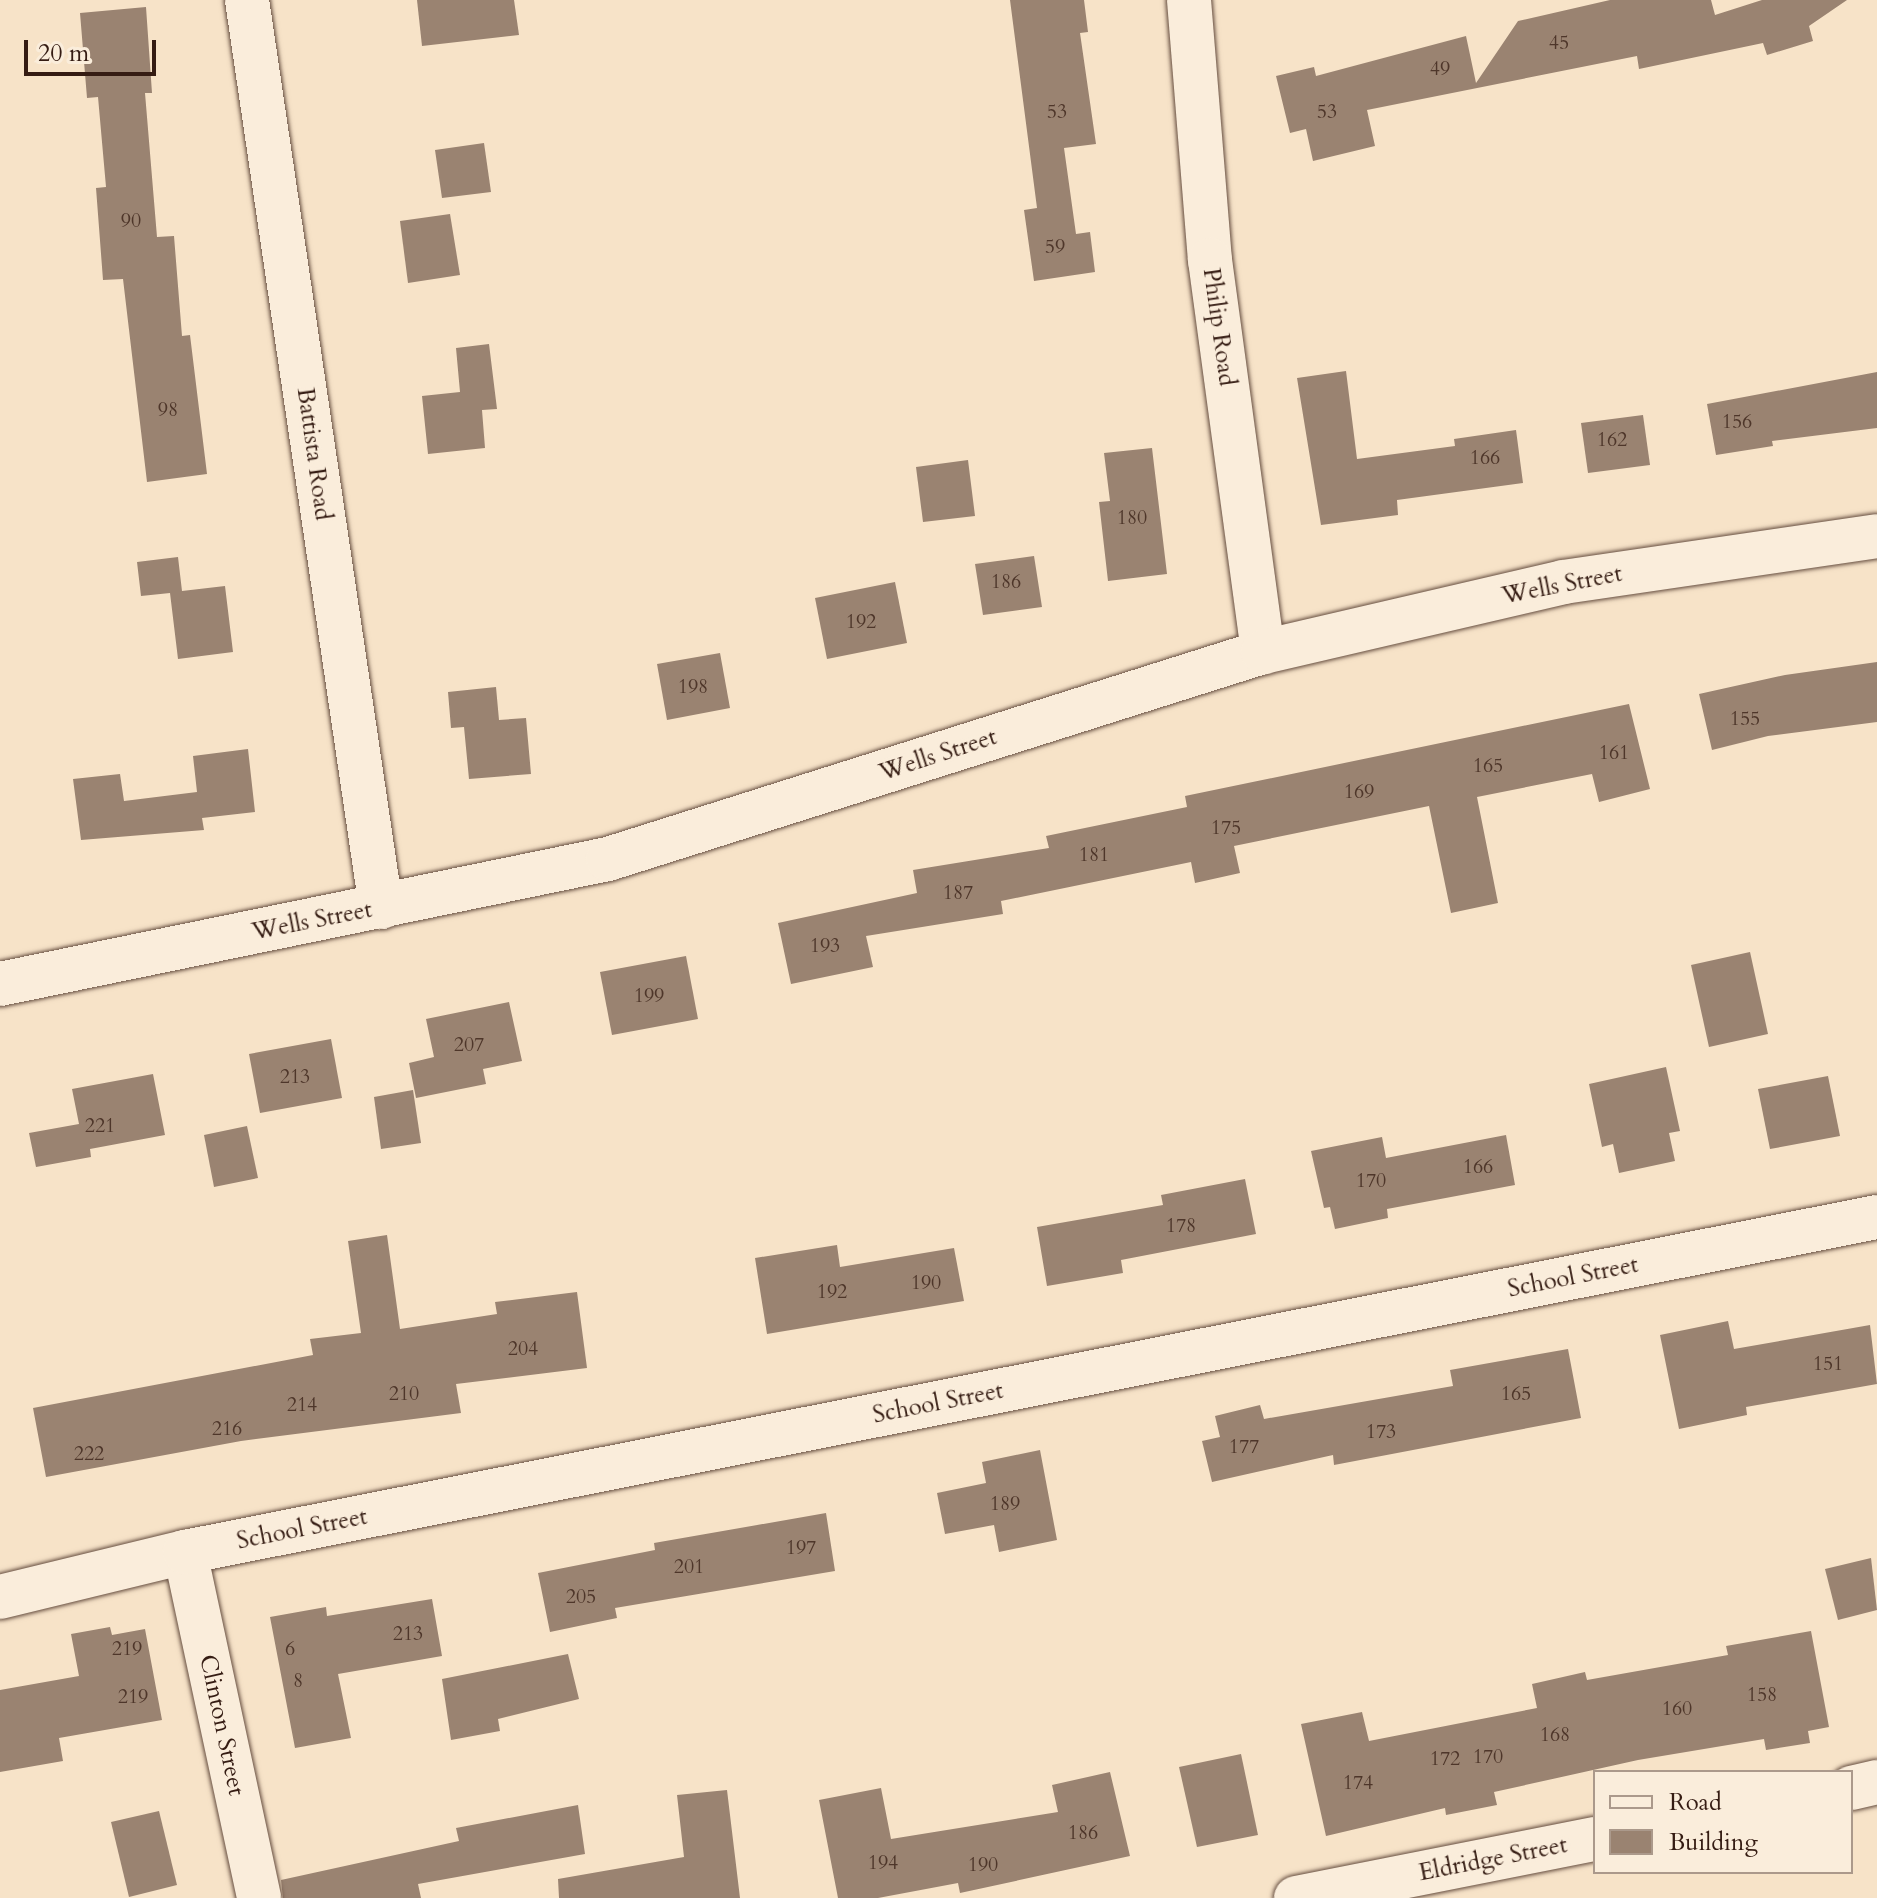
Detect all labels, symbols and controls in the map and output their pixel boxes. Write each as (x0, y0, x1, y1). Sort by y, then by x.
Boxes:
scale bar (28, 24, 160, 74)
house number: 45 (1549, 30, 1569, 54)
text: 20 m (38, 37, 89, 70)
house number: 49 (1430, 56, 1450, 80)
house number: 53 (1047, 99, 1067, 123)
house number: 53 (1317, 99, 1337, 123)
house number: 90 (121, 208, 141, 232)
house number: 59 (1045, 234, 1065, 258)
street label: Philip Road (1196, 266, 1242, 388)
street label: Battista Road (290, 386, 338, 522)
house number: 98 (158, 397, 178, 421)
house number: 156 (1722, 409, 1752, 433)
house number: 162 (1597, 427, 1627, 451)
house number: 166 (1470, 445, 1500, 469)
house number: 180 (1117, 505, 1147, 529)
street label: Wells Street (1499, 559, 1625, 611)
house number: 186 (991, 569, 1021, 593)
house number: 192 (846, 609, 876, 633)
house number: 198 (678, 674, 708, 698)
house number: 155 (1730, 706, 1760, 730)
street label: Wells Street (876, 722, 1000, 788)
house number: 161 (1599, 740, 1629, 764)
house number: 165 (1473, 753, 1503, 777)
house number: 169 (1344, 779, 1374, 803)
house number: 175 (1211, 815, 1241, 839)
house number: 181 (1079, 842, 1109, 866)
house number: 187 (943, 880, 973, 904)
street label: Wells Street (249, 895, 375, 947)
house number: 193 (810, 933, 840, 957)
house number: 199 (634, 983, 664, 1007)
house number: 207 (454, 1032, 484, 1056)
house number: 213 (280, 1064, 310, 1088)
house number: 221 (85, 1113, 115, 1137)
house number: 166 (1463, 1154, 1493, 1178)
house number: 170 (1356, 1168, 1386, 1192)
house number: 178 (1166, 1213, 1196, 1237)
street label: School Street (1505, 1250, 1641, 1304)
house number: 190 (911, 1270, 941, 1294)
house number: 192 (817, 1279, 847, 1303)
house number: 204 (508, 1336, 538, 1360)
house number: 151 (1813, 1351, 1843, 1375)
street label: School Street (870, 1376, 1006, 1430)
house number: 210 (389, 1381, 419, 1405)
house number: 165 (1501, 1381, 1531, 1405)
house number: 214 (287, 1392, 317, 1416)
house number: 216 (212, 1416, 242, 1440)
house number: 173 (1366, 1419, 1396, 1443)
house number: 177 (1229, 1434, 1259, 1458)
house number: 222 (74, 1441, 104, 1465)
house number: 189 (990, 1491, 1020, 1515)
street label: School Street (234, 1502, 370, 1556)
house number: 197 (786, 1535, 816, 1559)
house number: 201 (674, 1554, 704, 1578)
house number: 205 (566, 1584, 596, 1608)
house number: 213 (393, 1621, 423, 1645)
house number: 219 (112, 1636, 142, 1660)
house number: 6 (285, 1636, 295, 1660)
street label: Clinton Street (193, 1652, 251, 1798)
house number: 8 (293, 1668, 303, 1692)
house number: 158 (1747, 1682, 1777, 1706)
house number: 219 (118, 1684, 148, 1708)
house number: 160 (1662, 1696, 1692, 1720)
house number: 168 (1540, 1722, 1570, 1746)
house number: 170 (1473, 1744, 1503, 1768)
house number: 172 (1430, 1746, 1460, 1770)
house number: 174 (1343, 1770, 1373, 1794)
legend (1593, 1770, 1853, 1874)
text: Road (1669, 1786, 1722, 1819)
house number: 186 (1068, 1820, 1098, 1844)
text: Building (1669, 1826, 1758, 1859)
street label: Eldridge Street (1416, 1831, 1570, 1887)
house number: 194 (868, 1850, 898, 1874)
house number: 190 (968, 1852, 998, 1876)

